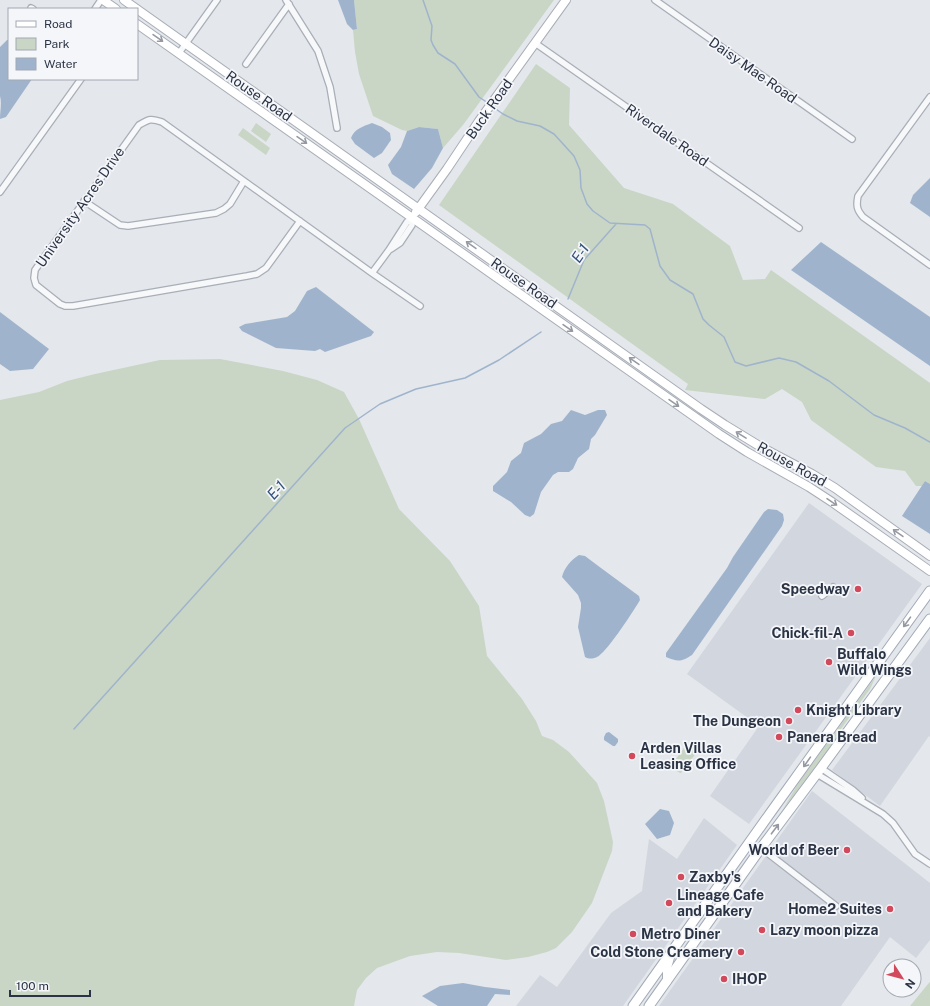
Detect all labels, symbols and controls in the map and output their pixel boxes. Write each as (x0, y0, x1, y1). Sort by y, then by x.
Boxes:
legend (8, 8, 138, 80)
text: Road (44, 17, 72, 31)
one-way arrow (152, 34, 163, 42)
street label: Daisy Mae Road (706, 34, 800, 106)
text: Park (44, 37, 70, 51)
text: Water (44, 57, 78, 71)
street label: Rouse Road (223, 67, 295, 125)
street label: Buck Road (463, 76, 515, 142)
street label: Riverdale Road (623, 101, 711, 169)
one-way arrow (296, 136, 307, 144)
street label: University Acres Drive (32, 144, 128, 270)
water label: E-1 (568, 240, 592, 266)
one-way arrow (465, 241, 476, 249)
street label: Rouse Road (488, 254, 560, 312)
one-way arrow (563, 324, 574, 332)
one-way arrow (628, 357, 639, 365)
one-way arrow (669, 399, 680, 407)
one-way arrow (735, 431, 746, 439)
street label: Rouse Road (755, 438, 829, 490)
water label: E-1 (263, 477, 289, 503)
one-way arrow (826, 498, 837, 506)
one-way arrow (893, 529, 904, 537)
place label: Speedway (781, 581, 850, 597)
marker: Speedway (853, 584, 863, 594)
one-way arrow (903, 617, 911, 628)
place label: Chick-fil-A (771, 625, 843, 641)
marker: Chick-fil-A (846, 628, 856, 638)
place label: Buffalo Wild Wings (837, 646, 912, 678)
marker: Buffalo Wild Wings (824, 657, 834, 667)
place label: Knight Library (806, 702, 902, 718)
marker: Knight Library (793, 705, 803, 715)
place label: The Dungeon (693, 713, 781, 729)
marker: The Dungeon (784, 716, 794, 726)
place label: Panera Bread (787, 729, 877, 745)
marker: Panera Bread (774, 732, 784, 742)
place label: Arden Villas Leasing Office (640, 740, 736, 772)
marker: Arden Villas Leasing Office (627, 751, 637, 761)
one-way arrow (803, 756, 811, 767)
one-way arrow (771, 824, 779, 835)
place label: World of Beer (748, 842, 839, 858)
marker: World of Beer (842, 845, 852, 855)
place label: Zaxby's (689, 869, 741, 885)
marker: Zaxby's (676, 872, 686, 882)
place label: Lineage Cafe and Bakery (677, 887, 764, 919)
marker: Lineage Cafe and Bakery (664, 898, 674, 908)
place label: Home2 Suites (788, 901, 882, 917)
marker: Home2 Suites (885, 904, 895, 914)
place label: Lazy moon pizza (770, 922, 878, 938)
marker: Lazy moon pizza (757, 925, 767, 935)
place label: Metro Diner (641, 926, 720, 942)
marker: Metro Diner (628, 929, 638, 939)
place label: Cold Stone Creamery (590, 944, 733, 960)
marker: Cold Stone Creamery (736, 947, 746, 957)
north arrow (882, 958, 922, 998)
place label: IHOP (732, 971, 767, 987)
scale bar (10, 972, 90, 998)
marker: IHOP (719, 974, 729, 984)
text: N (903, 977, 917, 991)
text: 100 m (16, 979, 49, 993)

